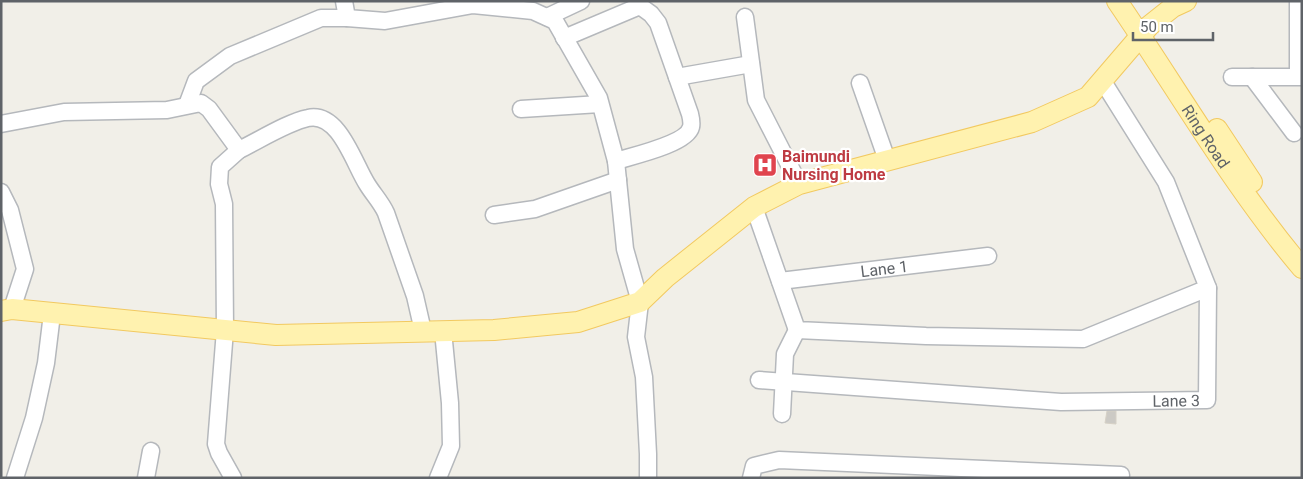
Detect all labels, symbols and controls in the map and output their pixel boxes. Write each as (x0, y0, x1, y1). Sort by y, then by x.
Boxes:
scale bar (1133, 10, 1213, 42)
text: 50 m (1140, 18, 1174, 36)
street label: Ring Road (1178, 101, 1234, 172)
place label: Baimundi Nursing Home (782, 147, 886, 184)
hospital icon: Baimundi Nursing Home (752, 152, 778, 178)
street label: Lane 1 (859, 256, 909, 281)
street label: Lane 3 (1152, 391, 1200, 410)

